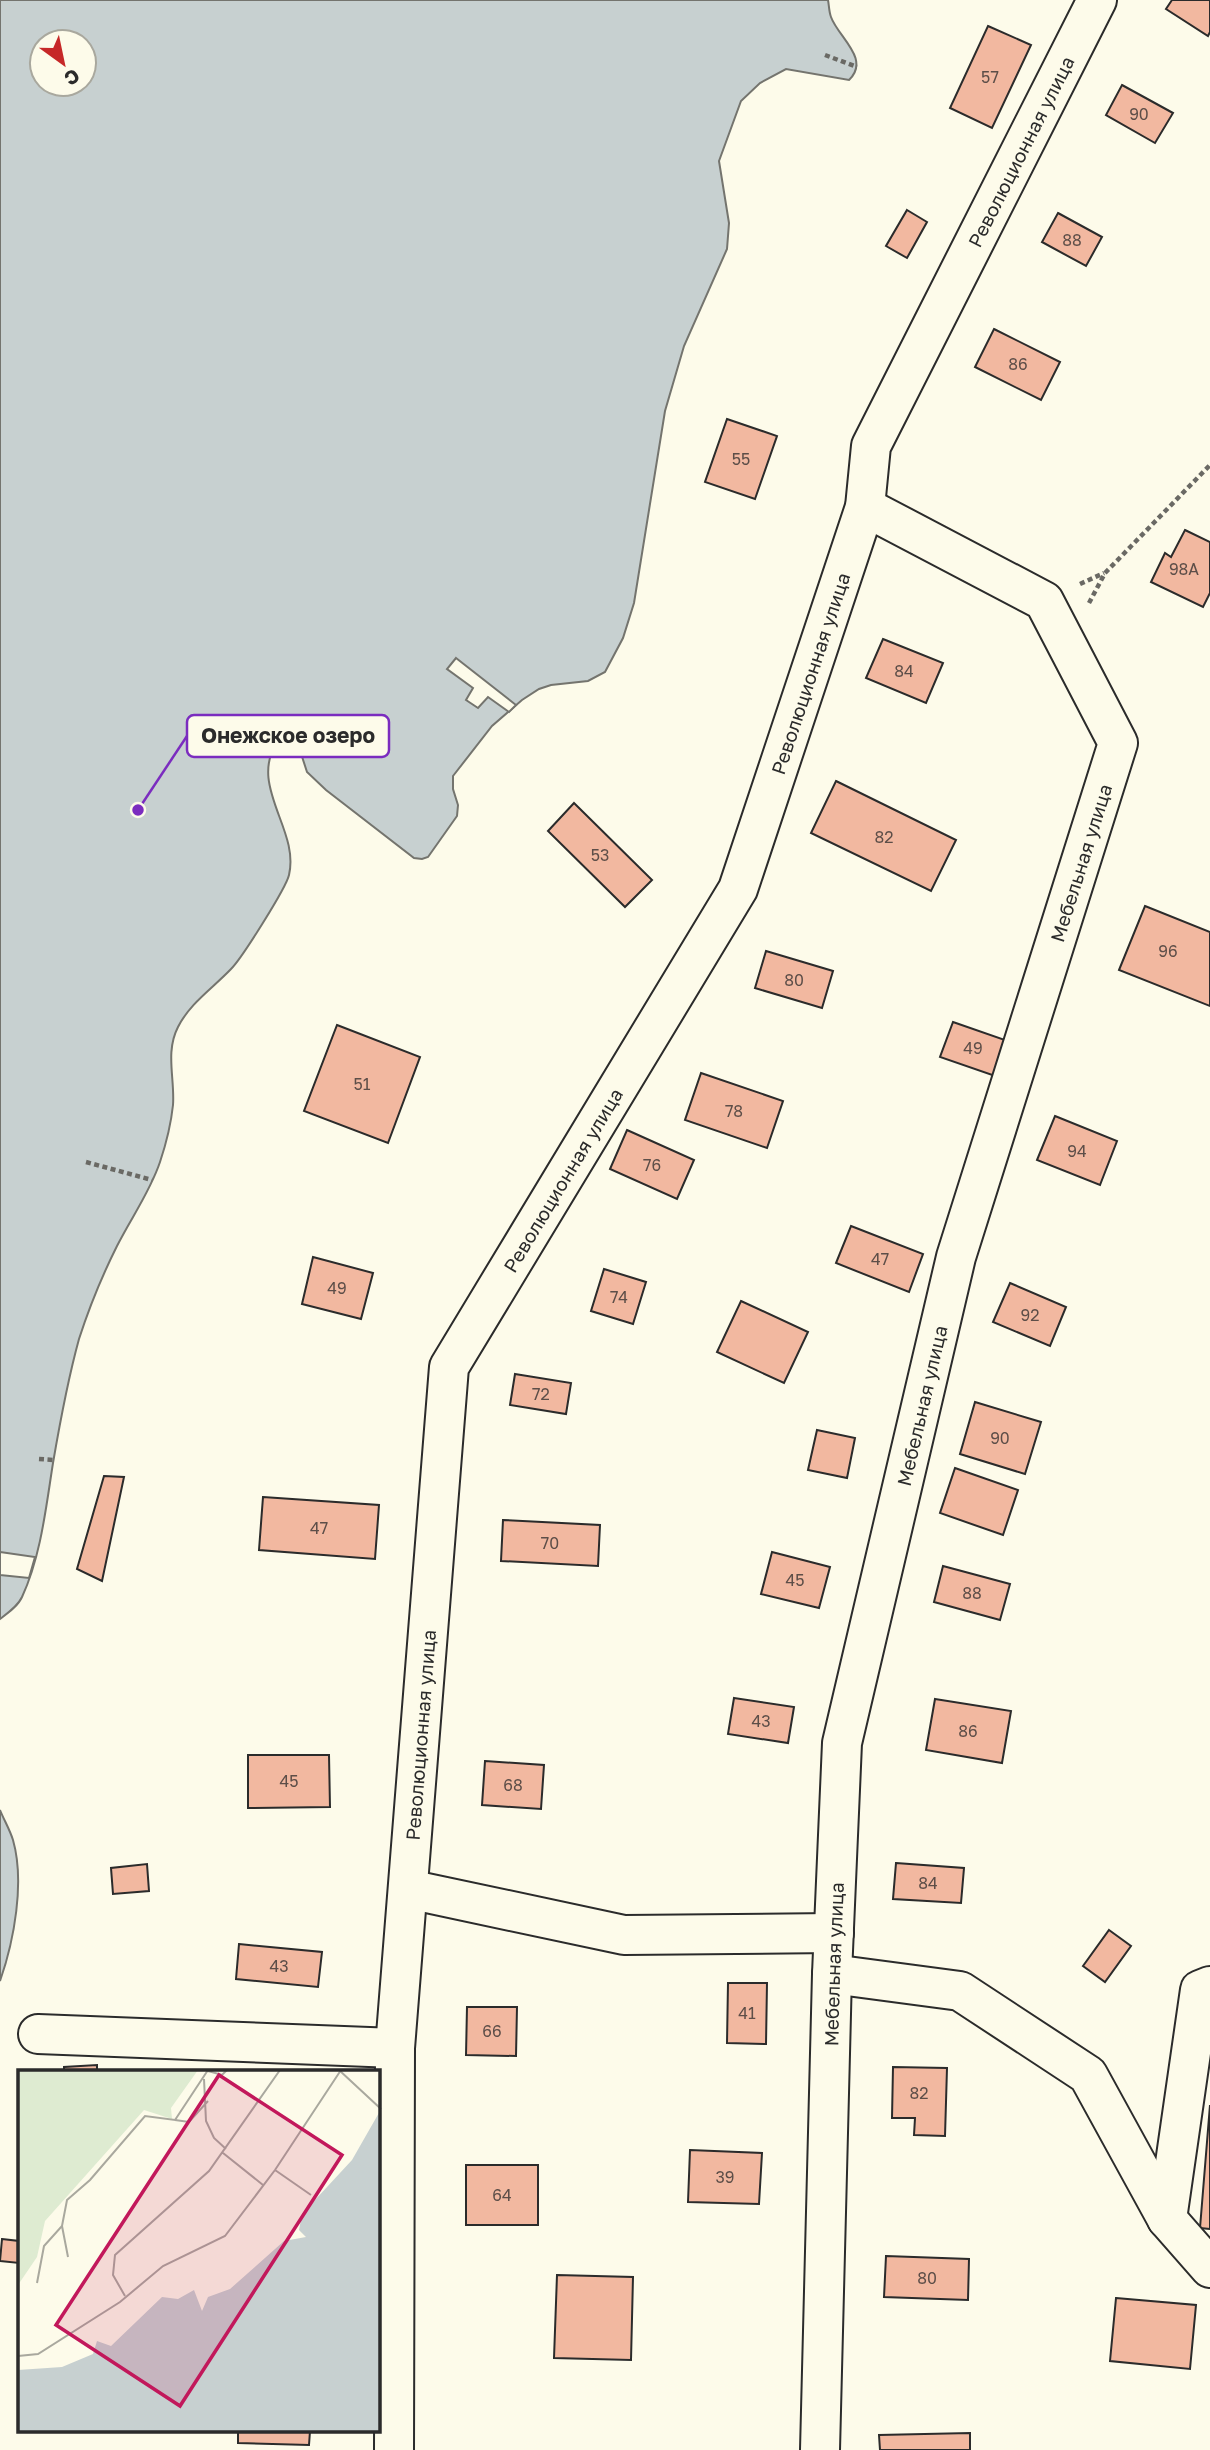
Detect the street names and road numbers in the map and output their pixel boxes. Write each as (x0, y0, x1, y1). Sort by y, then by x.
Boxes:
street label: Революционная улица (962, 52, 1078, 251)
street label: Революционная улица (765, 569, 854, 777)
street label: Мебельная улица (1045, 781, 1116, 944)
street label: Революционная улица (498, 1083, 627, 1276)
street label: Мебельная улица (891, 1323, 951, 1488)
street label: Революционная улица (400, 1629, 440, 1841)
street label: Мебельная улица (819, 1882, 847, 2047)

